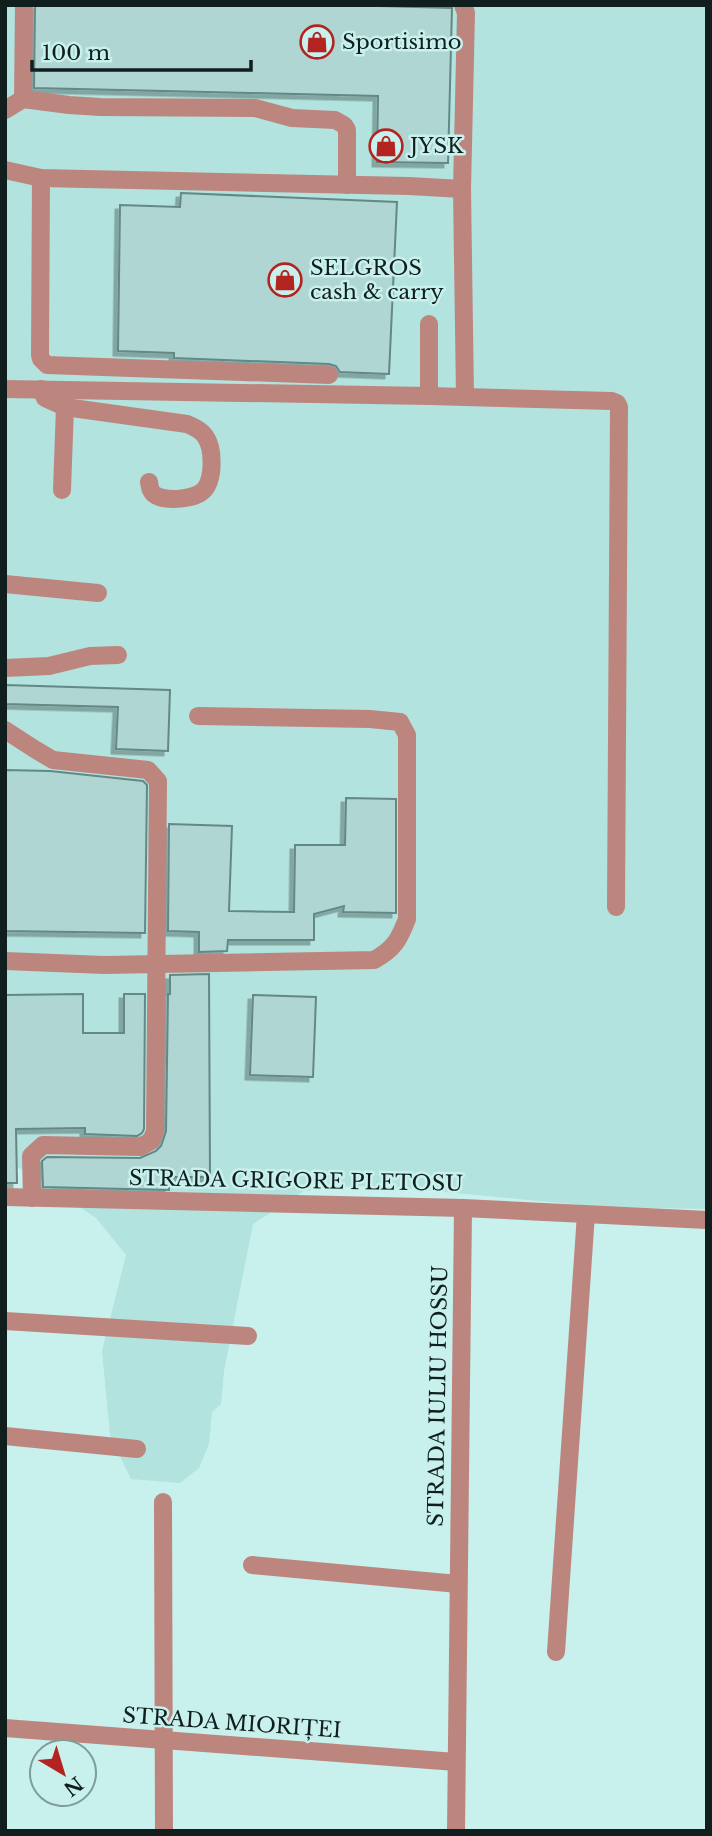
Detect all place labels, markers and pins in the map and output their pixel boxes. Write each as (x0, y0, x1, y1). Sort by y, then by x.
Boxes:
shop icon: Sportisimo (298, 23, 336, 61)
place label: Sportisimo (342, 29, 462, 55)
shop icon: JYSK (367, 127, 405, 165)
place label: JYSK (407, 133, 464, 159)
place label: SELGROS cash & carry (310, 255, 444, 305)
shop icon: SELGROS cash & carry (266, 261, 304, 299)

